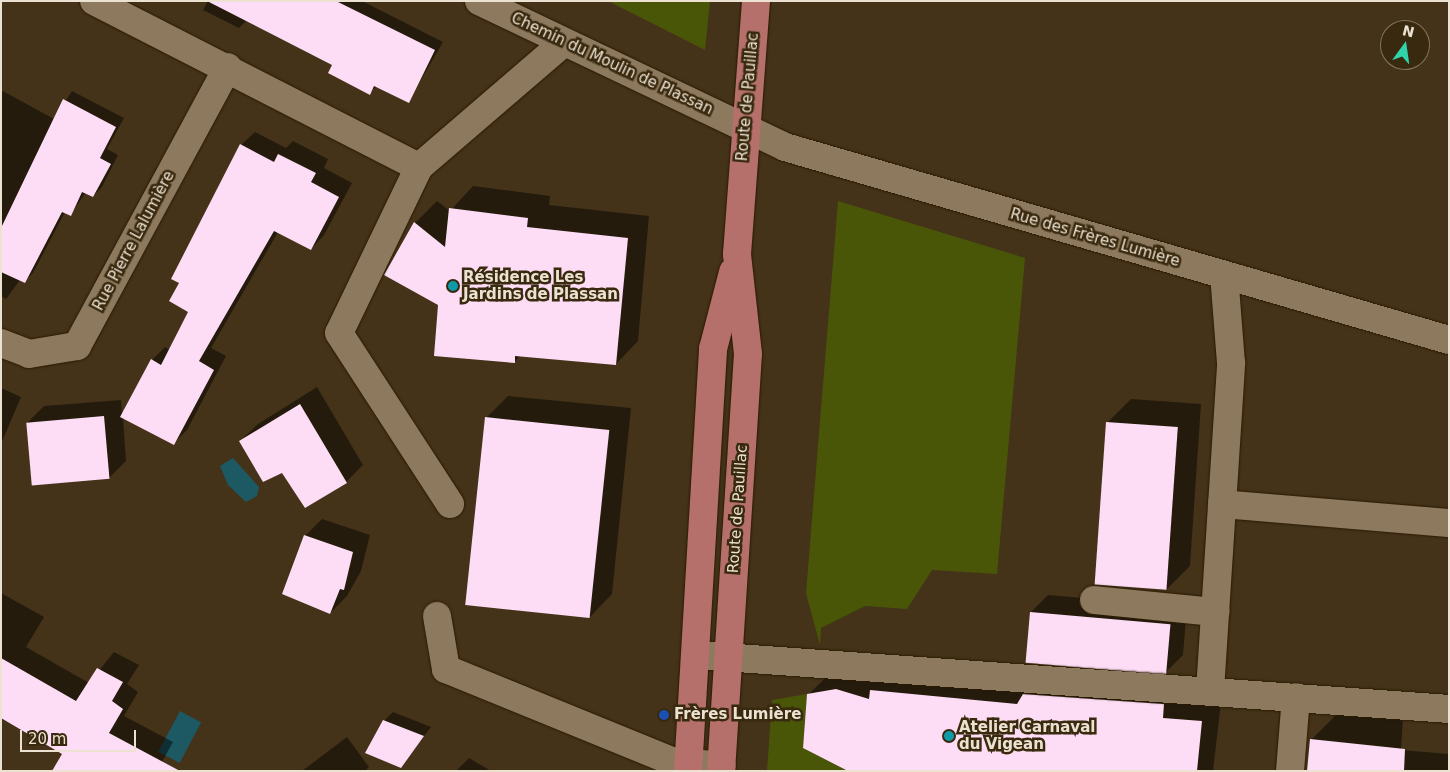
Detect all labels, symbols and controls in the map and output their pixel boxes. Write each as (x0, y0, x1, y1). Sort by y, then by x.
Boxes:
street label: Chemin du Moulin de Plassan (508, 9, 716, 119)
north arrow (1380, 20, 1430, 70)
text: N (1401, 22, 1416, 41)
street label: Route de Pauillac (733, 32, 763, 162)
street label: Rue Pierre Lalumière (90, 168, 178, 314)
street label: Rue des Frères Lumière (1008, 205, 1182, 271)
place label: Résidence Les Jardins de Plassan (463, 268, 618, 303)
marker: Résidence Les Jardins de Plassan (447, 280, 459, 292)
street label: Route de Pauillac (725, 444, 751, 574)
place label: Frères Lumière (674, 706, 801, 724)
marker: Frères Lumière (658, 709, 670, 721)
place label: Atelier Carnaval du Vigean (959, 718, 1095, 753)
scale bar (22, 720, 139, 752)
text: 20 m (28, 730, 66, 748)
marker: Atelier Carnaval du Vigean (943, 730, 955, 742)

